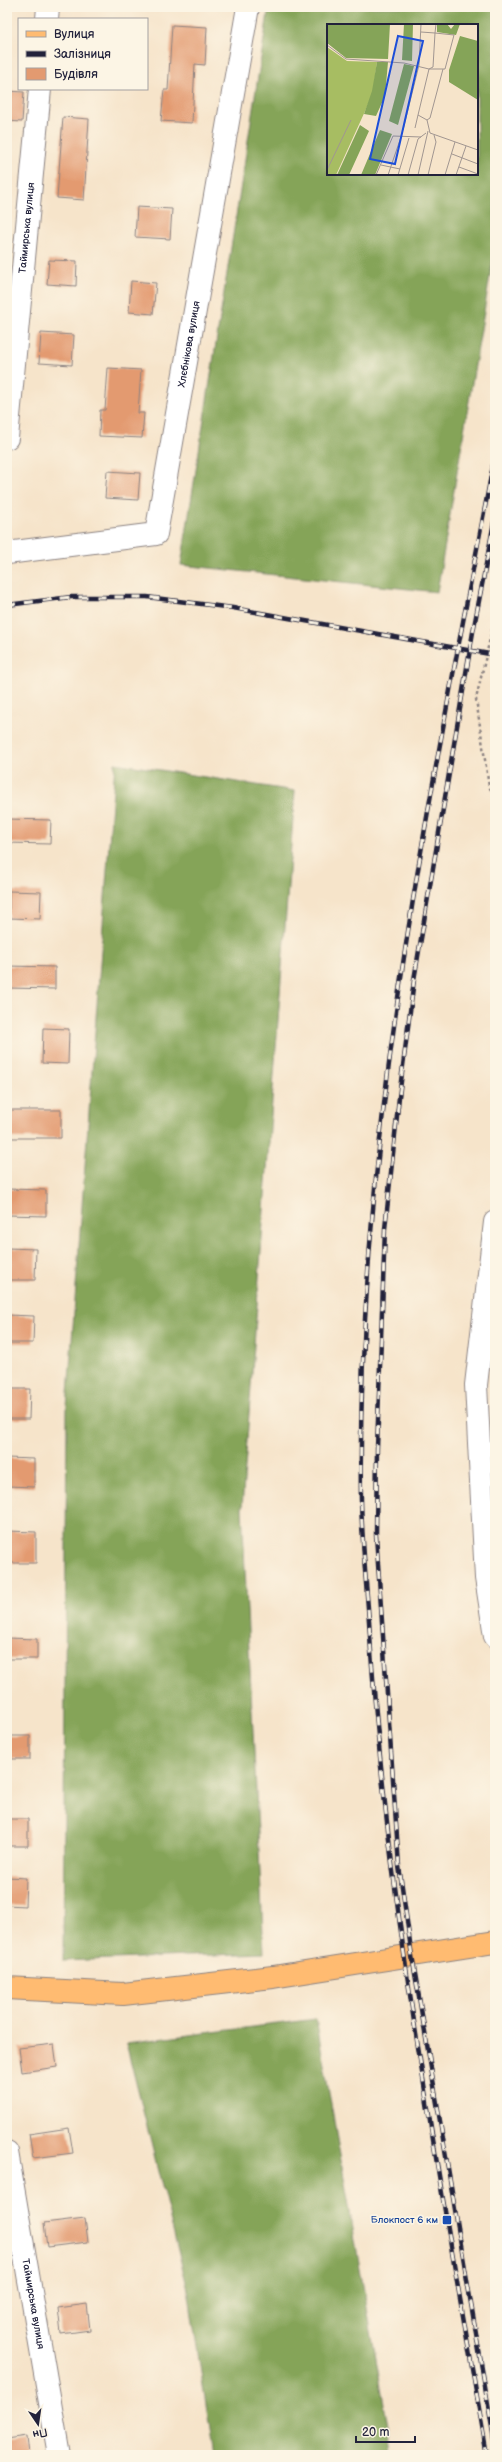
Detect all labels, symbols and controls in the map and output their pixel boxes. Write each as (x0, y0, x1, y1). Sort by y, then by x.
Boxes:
legend (18, 18, 148, 90)
inset map (327, 24, 478, 175)
text: Вулиця (54, 27, 95, 42)
text: Залізниця (54, 47, 111, 62)
text: Будівля (54, 67, 98, 82)
street label: Таймирська вулиця (17, 181, 37, 274)
street label: Хлєбнікова вулиця (176, 300, 203, 388)
place label: Блокпост 6 км (371, 2214, 438, 2226)
marker: Блокпост 6 км (441, 2214, 453, 2226)
street label: Таймирська вулиця (19, 2258, 47, 2350)
north arrow (18, 2404, 58, 2444)
scale bar (356, 2418, 415, 2444)
text: Пн (32, 2425, 49, 2441)
text: 20 m (362, 2425, 389, 2440)

